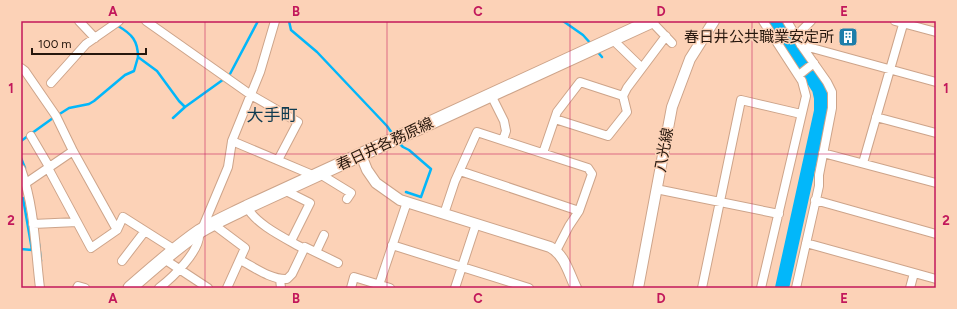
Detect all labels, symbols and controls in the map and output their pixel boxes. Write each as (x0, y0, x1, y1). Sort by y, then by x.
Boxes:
text: A (108, 4, 118, 19)
text: B (292, 4, 300, 19)
text: C (473, 4, 483, 19)
text: D (656, 4, 666, 19)
text: E (840, 4, 848, 19)
building icon: 春日井公共職業安定所 (837, 26, 859, 48)
place label: 春日井公共職業安定所 (684, 28, 834, 46)
scale bar (32, 30, 146, 56)
text: 100 m (38, 37, 72, 51)
text: 1 (8, 81, 14, 96)
text: 1 (943, 81, 949, 96)
district label: 大手町 (247, 105, 298, 125)
street label: 春日井各務原線 (334, 114, 436, 174)
street label: 八光線 (651, 126, 677, 174)
text: 2 (7, 213, 15, 228)
text: 2 (942, 213, 950, 228)
text: A (108, 291, 118, 306)
text: B (292, 291, 300, 306)
text: C (473, 291, 483, 306)
text: D (656, 291, 666, 306)
text: E (840, 291, 848, 306)

